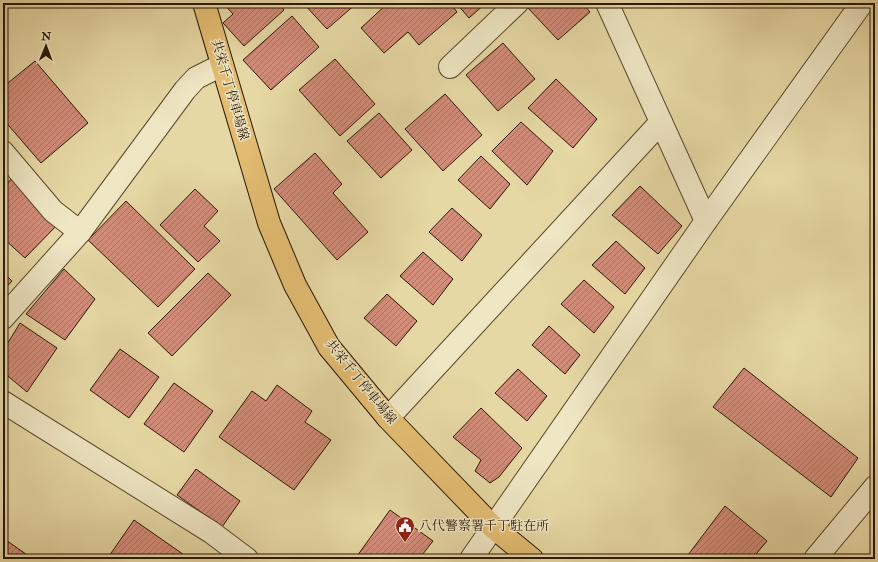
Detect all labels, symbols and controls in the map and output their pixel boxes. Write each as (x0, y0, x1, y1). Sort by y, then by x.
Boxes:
north arrow (26, 26, 66, 66)
text: N (40, 30, 52, 43)
street label: 共栄千丁停車場線 (208, 38, 252, 142)
street label: 共栄千丁停車場線 (322, 337, 400, 427)
public building icon: 八代警察署千丁駐在所 (394, 515, 416, 543)
place label: 八代警察署千丁駐在所 (419, 518, 549, 534)

